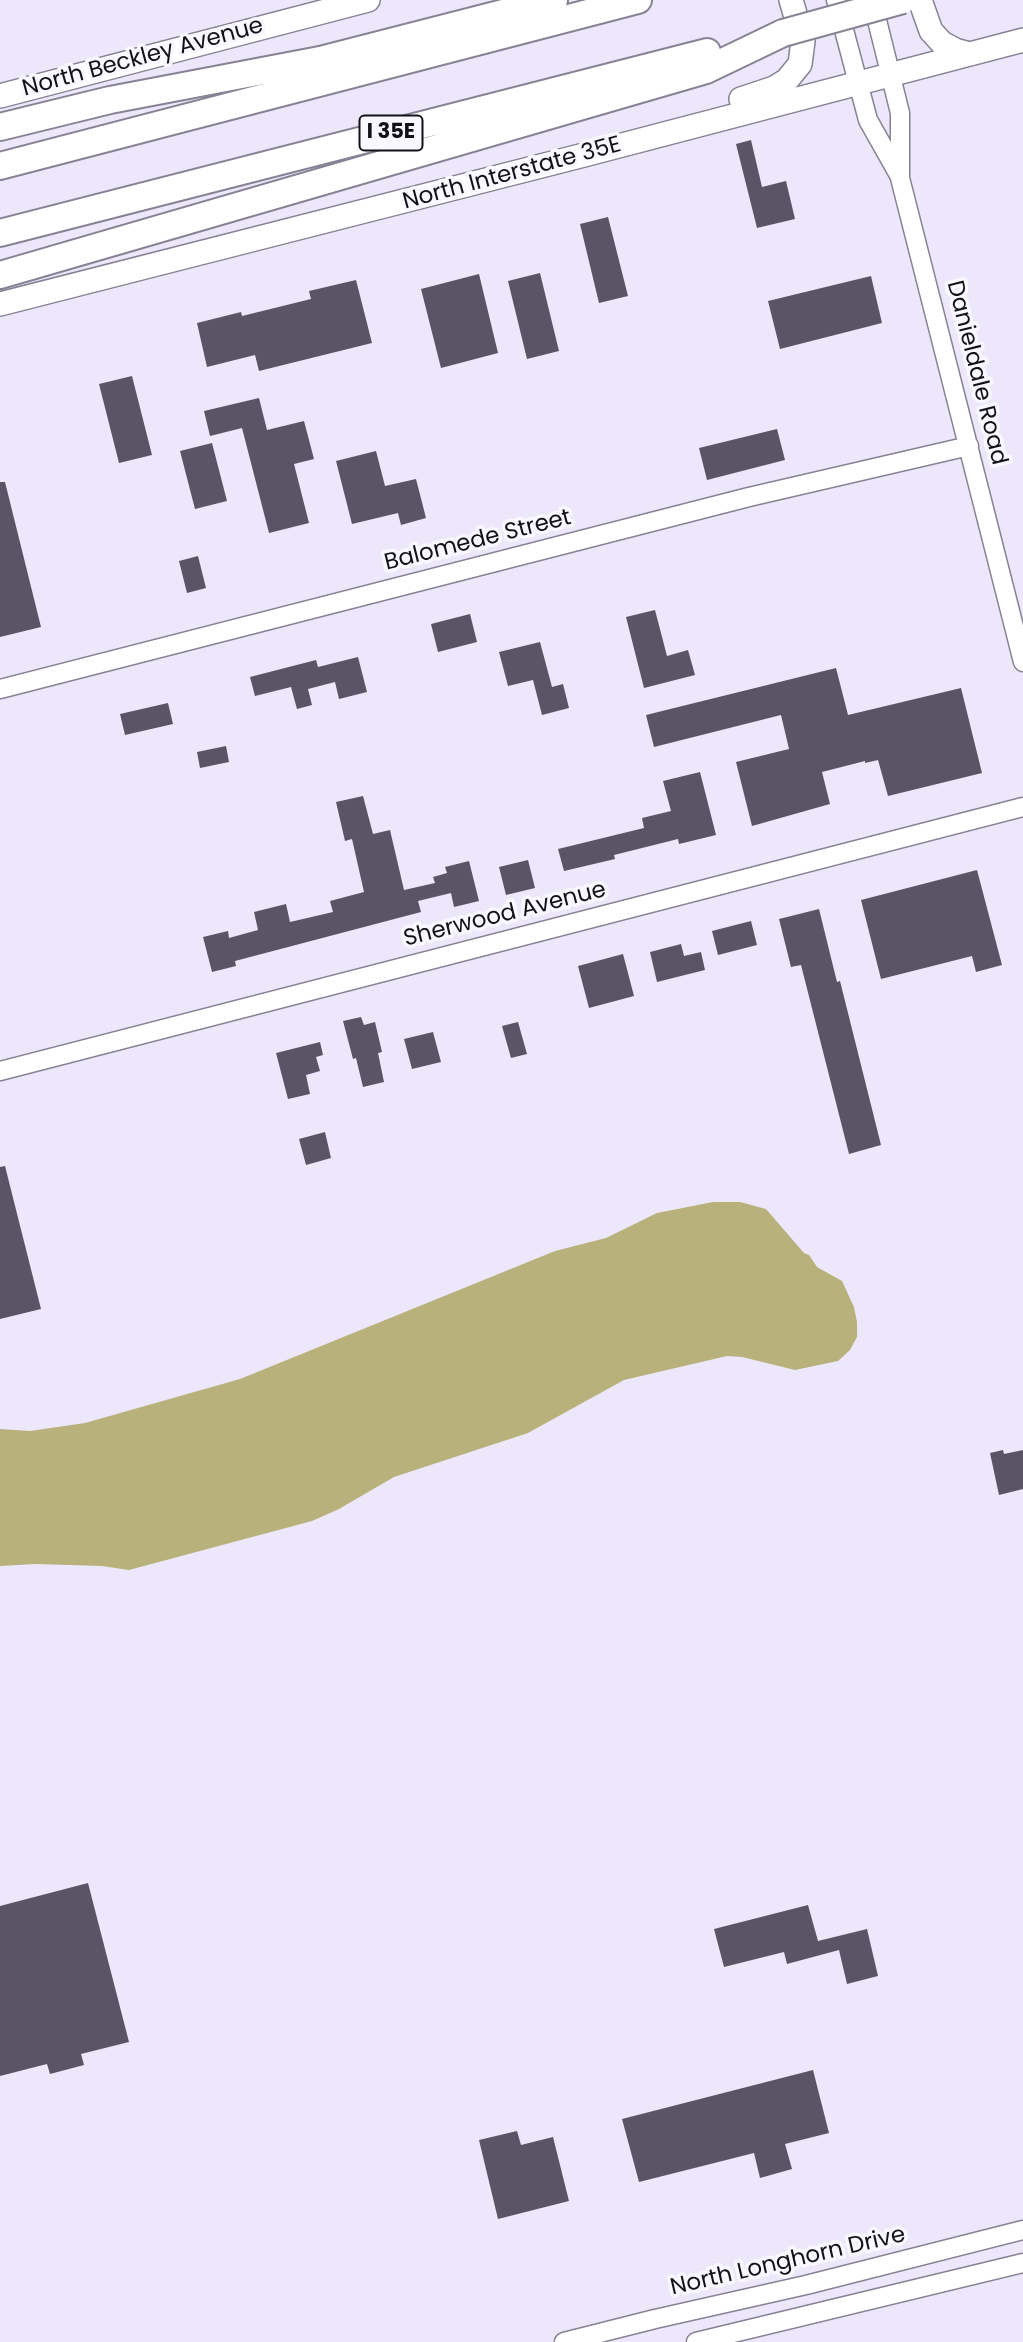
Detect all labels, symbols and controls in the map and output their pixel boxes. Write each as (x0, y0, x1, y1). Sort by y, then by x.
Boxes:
street label: North Beckley Avenue (20, 13, 266, 103)
road number: I 35E (360, 116, 422, 150)
street label: North Interstate 35E (400, 132, 624, 216)
street label: Danieldale Road (940, 278, 1012, 468)
street label: Balomede Street (382, 504, 574, 578)
street label: Sherwood Avenue (401, 877, 609, 953)
street label: North Longhorn Drive (668, 2222, 908, 2302)

